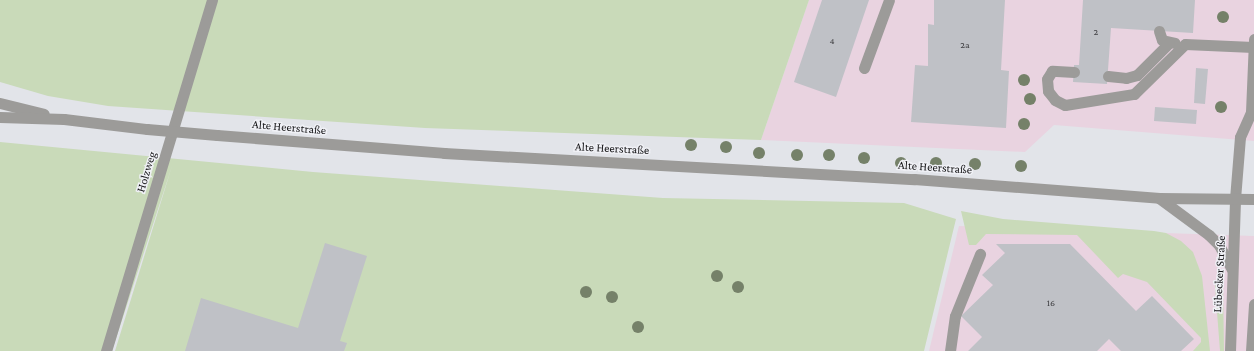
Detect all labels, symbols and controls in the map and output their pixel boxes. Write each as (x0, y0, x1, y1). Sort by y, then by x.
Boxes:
house number: 2 (1094, 26, 1098, 38)
house number: 4 (829, 35, 835, 47)
house number: 2a (960, 39, 970, 51)
street label: Alte Heerstraße (251, 118, 327, 138)
street label: Alte Heerstraße (575, 140, 649, 158)
street label: Holzweg (134, 150, 160, 194)
street label: Alte Heerstraße (897, 158, 973, 178)
street label: Lübecker Straße (1211, 235, 1229, 313)
house number: 16 (1047, 297, 1055, 309)

